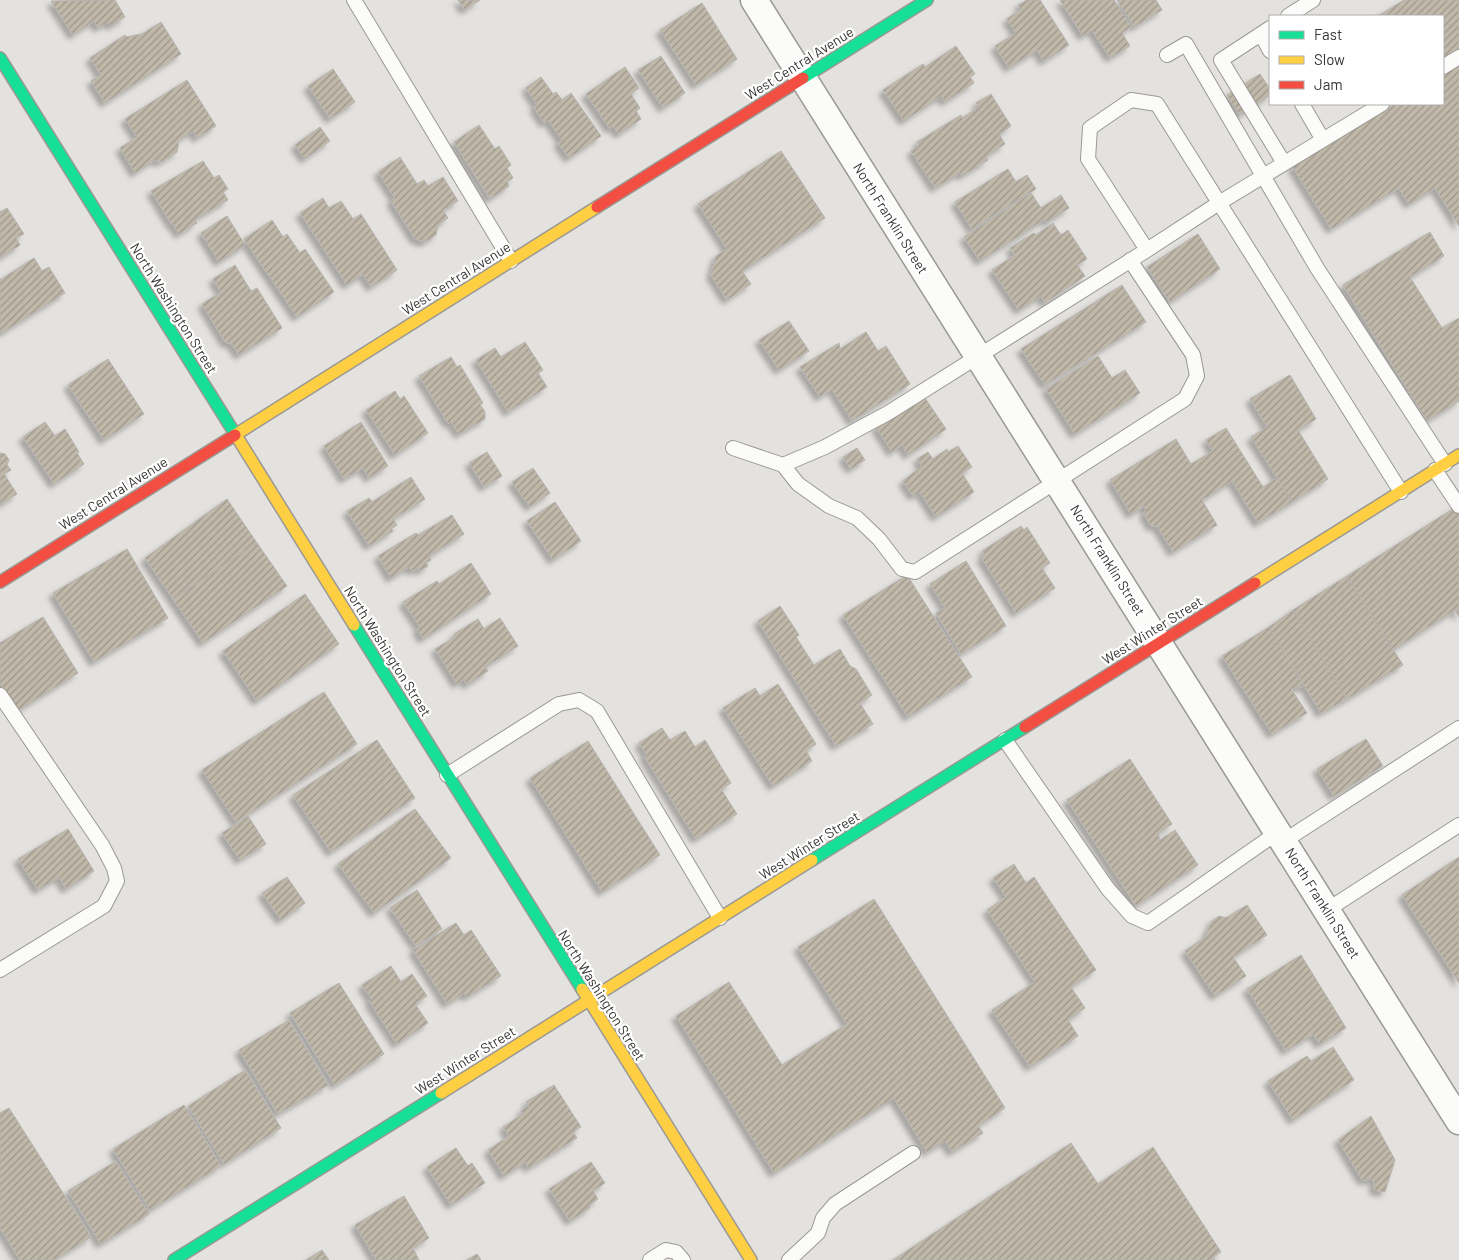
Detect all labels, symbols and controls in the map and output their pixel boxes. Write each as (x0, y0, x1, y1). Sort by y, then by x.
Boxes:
legend (1269, 15, 1444, 105)
street label: West Central Avenue (742, 23, 856, 103)
text: Fast (1314, 25, 1342, 43)
text: Slow (1314, 50, 1345, 68)
text: Jam (1314, 75, 1343, 93)
street label: North Franklin Street (850, 159, 932, 277)
street label: West Central Avenue (399, 238, 513, 318)
street label: North Washington Street (127, 240, 221, 376)
street label: West Central Avenue (56, 453, 170, 533)
street label: North Franklin Street (1067, 501, 1149, 619)
street label: North Washington Street (341, 583, 435, 719)
street label: West Winter Street (1099, 592, 1205, 668)
street label: West Winter Street (756, 807, 862, 883)
street label: North Franklin Street (1282, 844, 1364, 962)
street label: North Washington Street (555, 927, 649, 1063)
street label: West Winter Street (412, 1022, 518, 1098)

